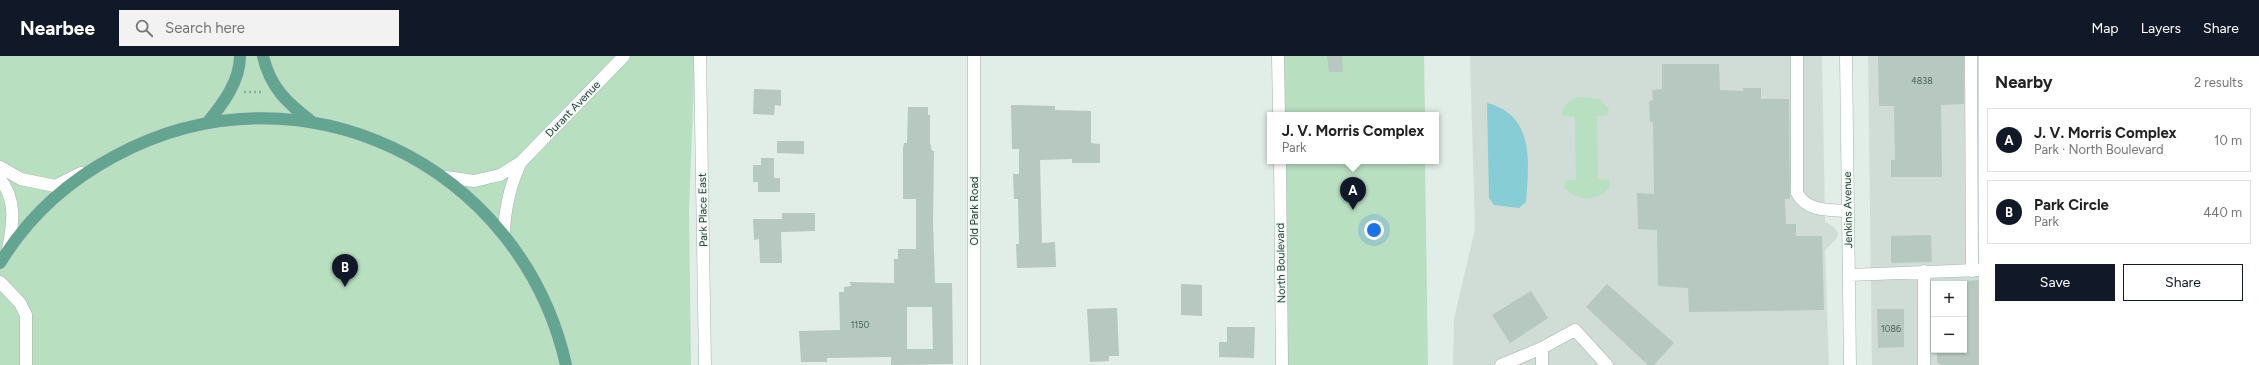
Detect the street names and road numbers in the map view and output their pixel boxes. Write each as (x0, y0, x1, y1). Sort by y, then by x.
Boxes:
street label: Durant Avenue (543, 78, 603, 140)
street label: Jenkins Avenue (1841, 171, 1855, 249)
street label: Park Place East (696, 173, 710, 247)
street label: Old Park Road (968, 176, 981, 246)
street label: North Boulevard (1274, 223, 1288, 303)

